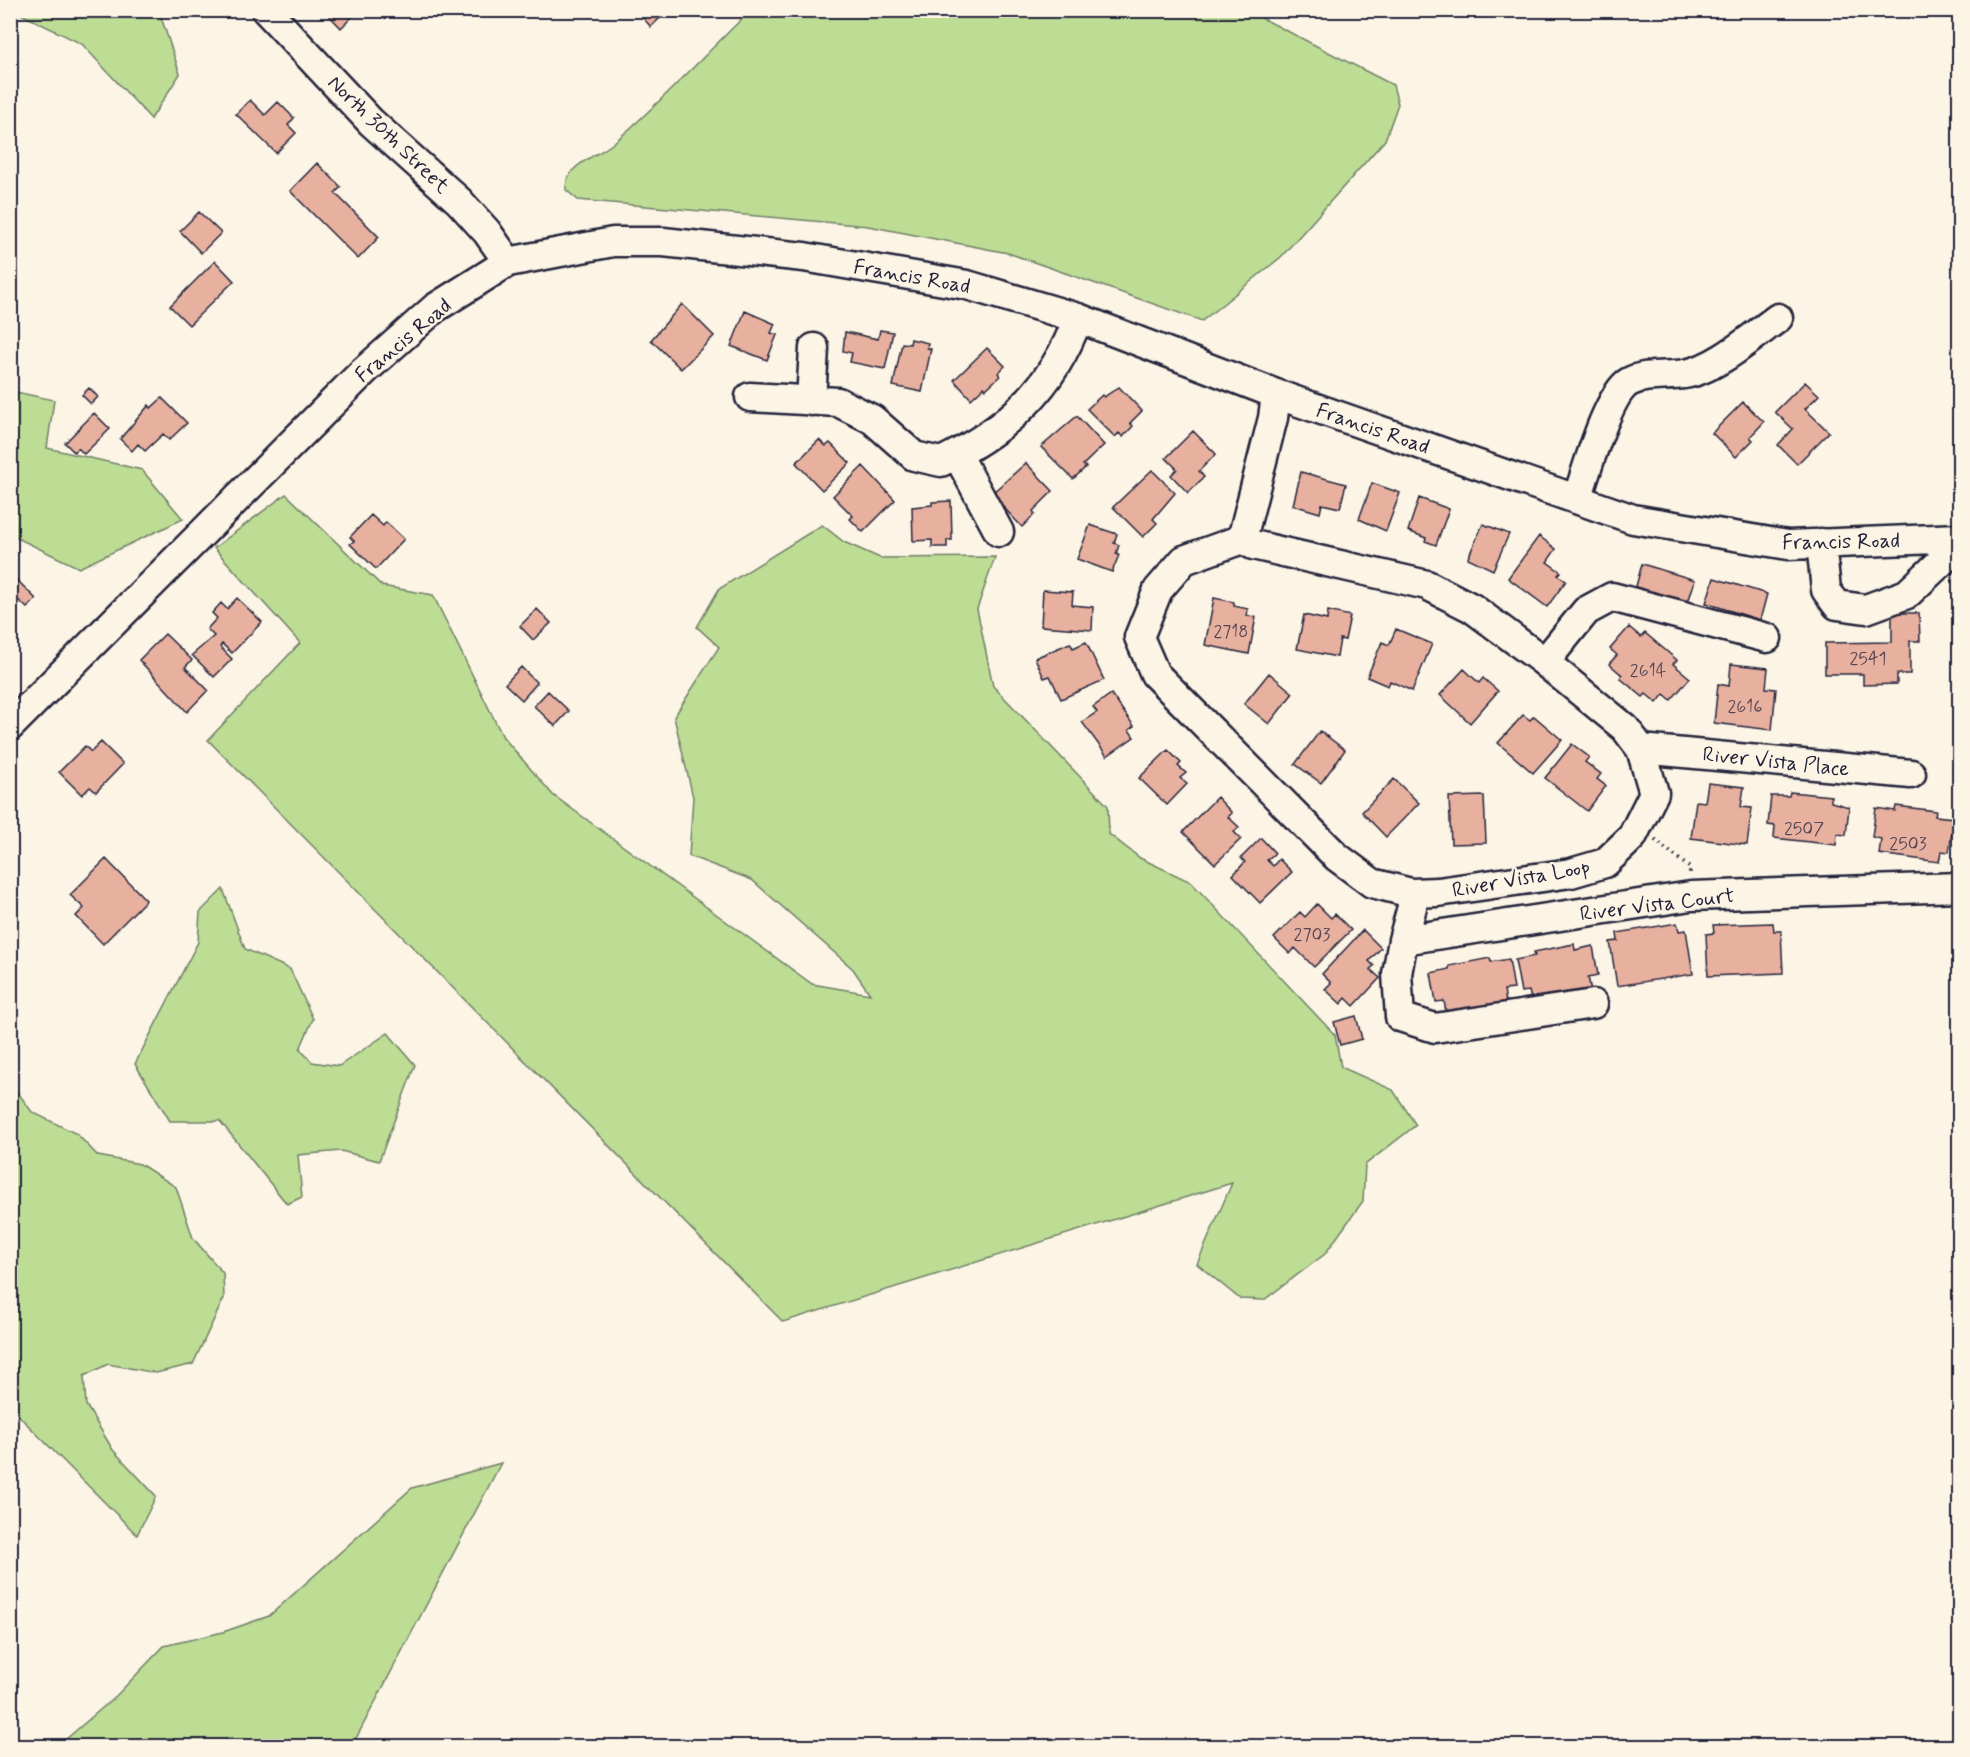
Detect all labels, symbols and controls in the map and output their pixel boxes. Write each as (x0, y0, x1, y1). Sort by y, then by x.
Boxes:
street label: North 30th Street (321, 69, 456, 201)
street label: Francis Road (851, 253, 972, 301)
street label: Francis Road (349, 292, 458, 389)
street label: Francis Road (1312, 397, 1433, 461)
street label: Francis Road (1782, 527, 1900, 557)
house number: 2718 (1213, 620, 1249, 644)
house number: 2541 (1849, 647, 1887, 671)
house number: 2614 (1630, 659, 1666, 683)
house number: 2616 (1728, 695, 1763, 719)
street label: River Vista Place (1701, 740, 1851, 784)
house number: 2507 (1784, 817, 1824, 841)
house number: 2503 (1889, 832, 1927, 856)
street label: River Vista Loop (1450, 853, 1592, 905)
street label: River Vista Court (1578, 882, 1736, 928)
house number: 2703 (1294, 923, 1330, 947)

